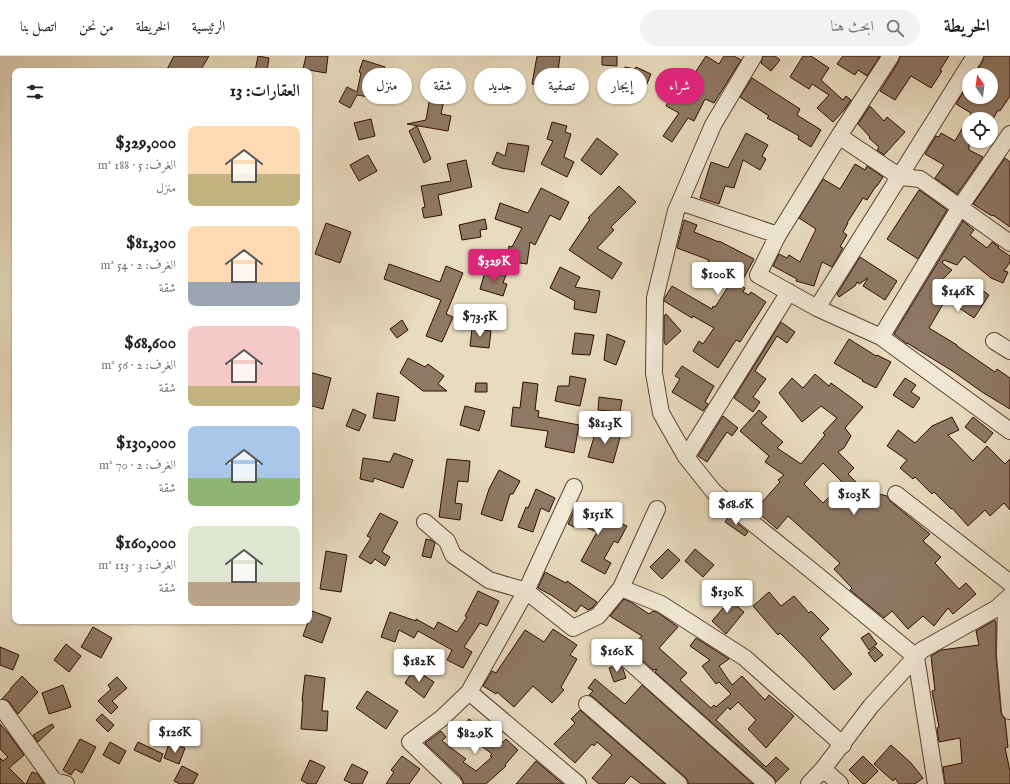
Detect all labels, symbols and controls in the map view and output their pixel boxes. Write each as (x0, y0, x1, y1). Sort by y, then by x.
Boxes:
search box (640, 10, 920, 46)
text: الخريطة (944, 15, 990, 39)
text: ابحث هنا (830, 17, 874, 36)
icon: search (884, 17, 906, 39)
text: اتصل بنا (20, 18, 57, 36)
text: من نحن (79, 18, 114, 36)
text: الخريطة (136, 18, 170, 36)
text: الرئيسية (192, 18, 225, 36)
chip: منزل (362, 68, 412, 104)
chip: شقة (420, 68, 466, 104)
chip: جديد (474, 68, 526, 104)
chip: تصفية (534, 68, 589, 104)
chip: إيجار (597, 68, 647, 104)
chip: شراء (655, 68, 704, 104)
north arrow (962, 68, 998, 104)
map controls (962, 68, 998, 148)
icon: filters (24, 81, 46, 103)
text: العقارات: 13 (230, 81, 300, 102)
button: locate (962, 112, 998, 148)
text: $329,000 (115, 133, 176, 154)
icon: home (220, 142, 268, 190)
text: الغرف: 5 · 188 m² (98, 157, 176, 174)
text: منزل (156, 180, 176, 197)
text: $81,300 (126, 233, 176, 254)
icon: home (220, 242, 268, 290)
pin: $329K (466, 249, 522, 283)
text: $329K (477, 253, 511, 270)
text: الغرف: 2 · 54 m² (100, 257, 176, 274)
pin: $100K (690, 262, 746, 296)
text: $100K (701, 266, 735, 283)
pin: $146K (930, 279, 986, 313)
text: شقة (159, 280, 176, 297)
text: $146K (941, 283, 975, 300)
pin: $73.5K (447, 304, 513, 338)
text: $73.5K (462, 308, 498, 325)
text: $68,600 (124, 333, 176, 354)
icon: home (220, 342, 268, 390)
text: الغرف: 2 · 56 m² (101, 357, 176, 374)
text: شقة (159, 380, 176, 397)
pin: $81.3K (572, 411, 638, 445)
text: $81.3K (588, 415, 622, 432)
text: $130,000 (116, 433, 176, 454)
icon: home (220, 442, 268, 490)
text: الغرف: 2 · 70 m² (99, 457, 176, 474)
text: شقة (159, 480, 176, 497)
pin: $103K (826, 482, 882, 516)
text: $103K (838, 486, 870, 503)
pin: $68.6K (703, 492, 769, 526)
text: $68.6K (718, 496, 754, 513)
pin: $151K (570, 502, 626, 536)
text: $151K (583, 506, 614, 523)
text: $160,000 (115, 533, 176, 554)
icon: home (220, 542, 268, 590)
text: الغرف: 3 · 113 m² (98, 557, 176, 574)
text: شقة (159, 580, 176, 597)
pin: $130K (699, 580, 755, 614)
text: $130K (711, 584, 743, 601)
pin: $160K (589, 639, 645, 673)
text: $160K (600, 643, 634, 660)
pin: $182K (391, 649, 447, 683)
text: $182K (403, 653, 435, 670)
pin: $126K (147, 720, 203, 754)
pin: $82.9K (442, 721, 508, 755)
text: $126K (158, 724, 192, 741)
text: $82.9K (457, 725, 493, 742)

